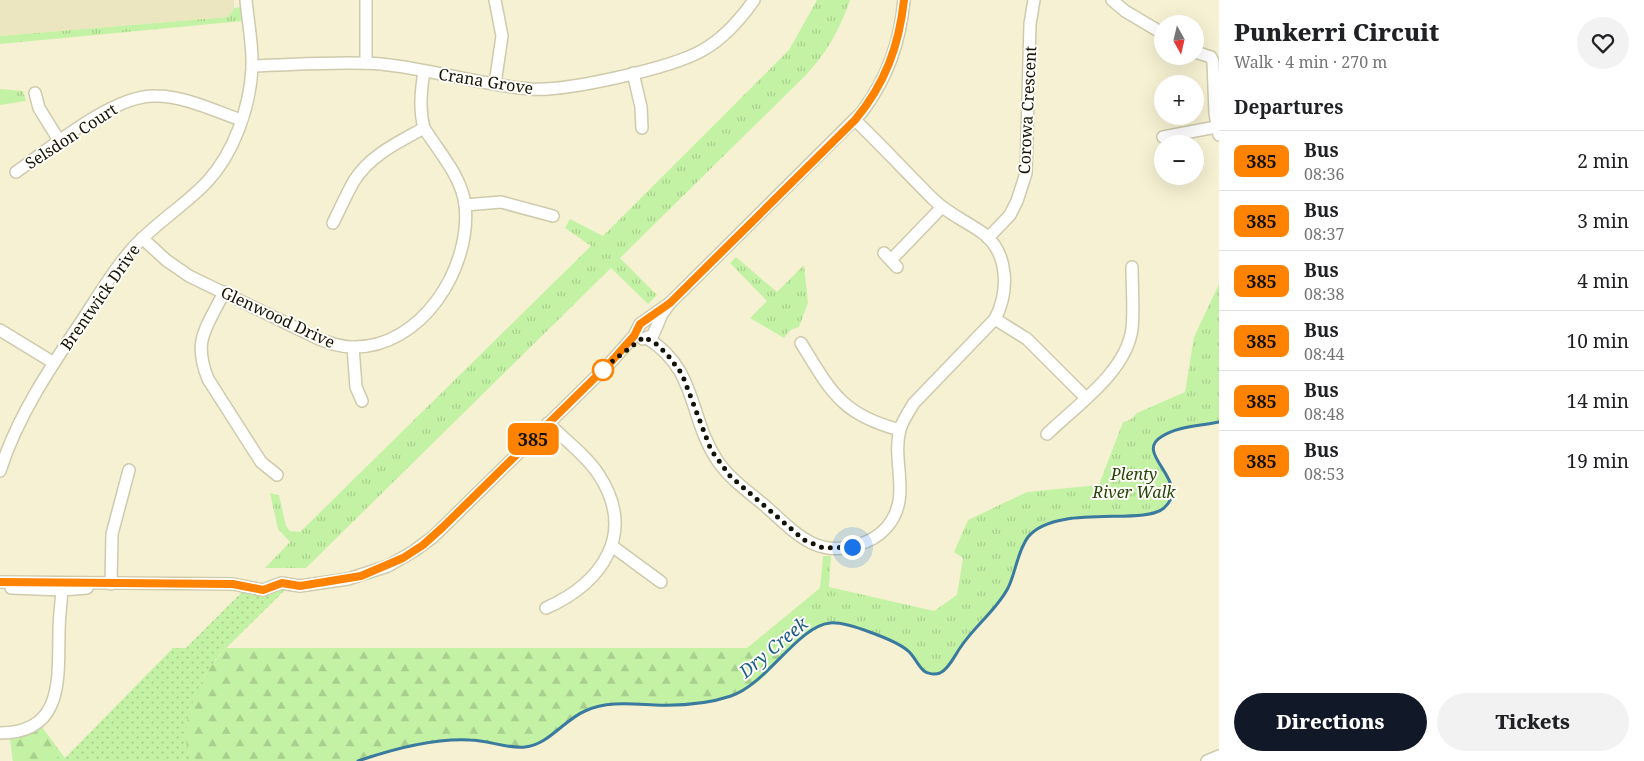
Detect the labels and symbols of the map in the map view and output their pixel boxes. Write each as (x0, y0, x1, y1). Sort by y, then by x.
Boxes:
north arrow (1154, 15, 1204, 65)
street label: Corowa Crescent (1013, 45, 1041, 175)
street label: Crana Grove (437, 63, 535, 99)
street label: Selsdon Court (21, 98, 121, 174)
street label: Brentwick Drive (55, 240, 145, 354)
street label: Glenwood Drive (217, 281, 339, 353)
unlabelled marker (592, 359, 614, 381)
line badge: 385 (504, 423, 562, 455)
park label: Plenty River Walk (1092, 463, 1176, 503)
your location (840, 535, 865, 560)
water label: Dry Creek (733, 611, 813, 684)

